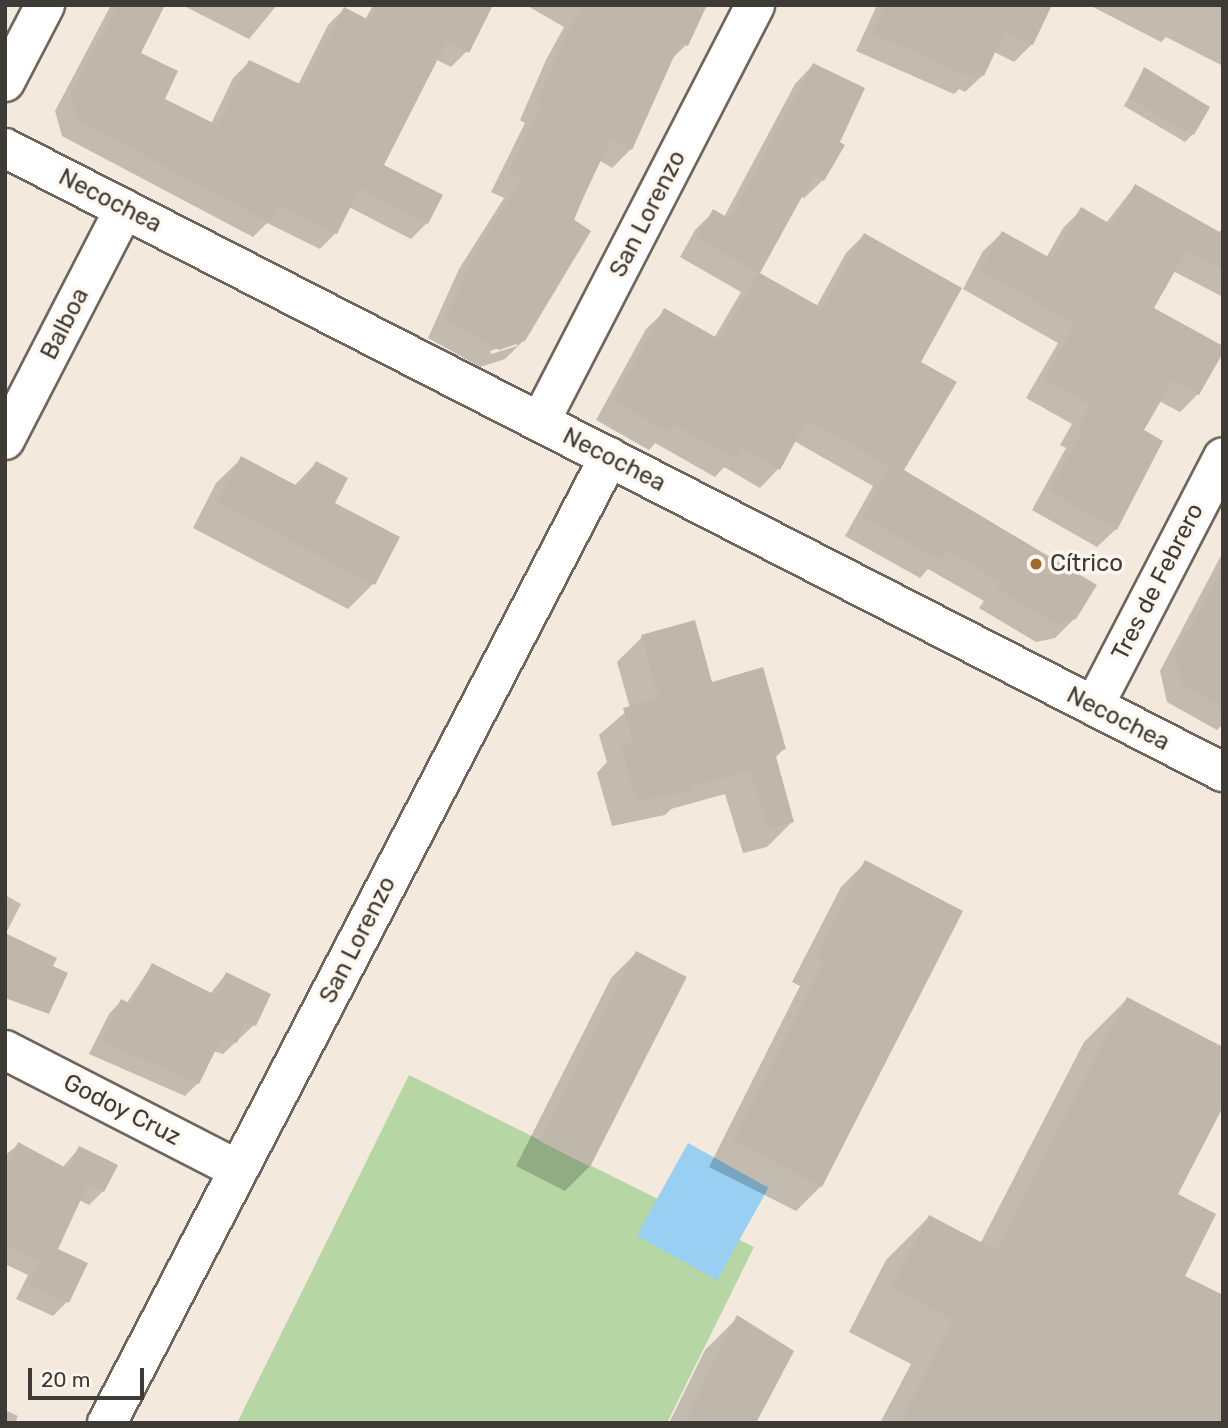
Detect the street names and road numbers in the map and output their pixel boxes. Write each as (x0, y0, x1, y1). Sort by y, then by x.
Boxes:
street label: San Lorenzo (604, 146, 692, 282)
street label: Necochea (54, 163, 166, 239)
street label: Balboa (35, 283, 95, 365)
street label: Necochea (558, 422, 670, 498)
street label: Tres de Febrero (1106, 499, 1210, 665)
street label: Necochea (1062, 681, 1174, 757)
street label: San Lorenzo (314, 872, 402, 1008)
street label: Godoy Cruz (58, 1068, 186, 1152)

